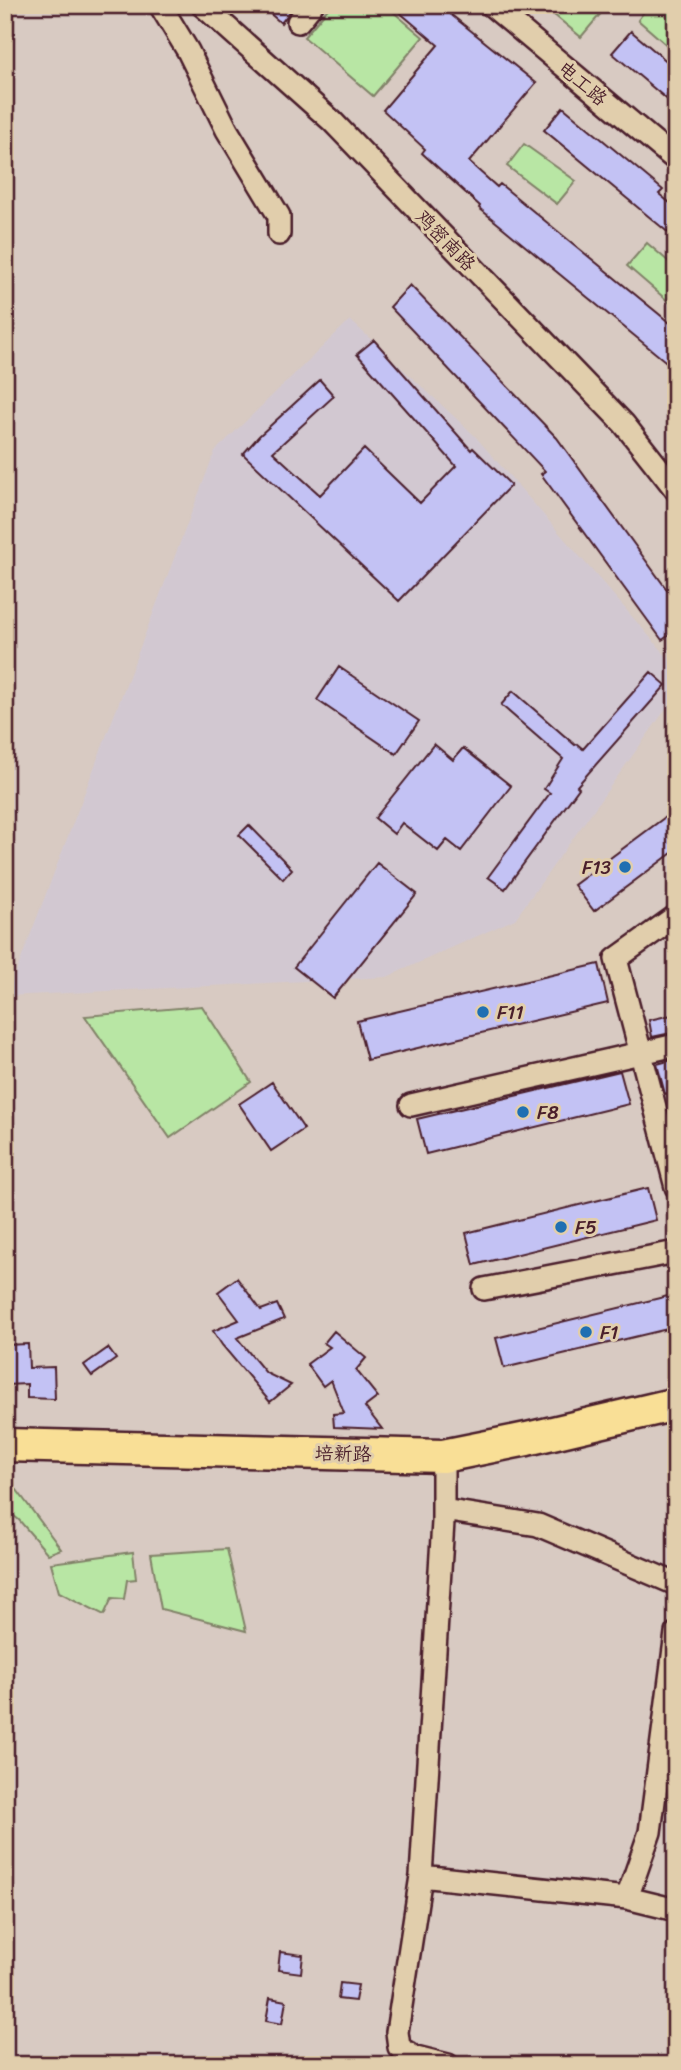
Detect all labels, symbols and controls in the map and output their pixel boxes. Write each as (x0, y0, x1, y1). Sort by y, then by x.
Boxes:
street label: 电工路 (550, 52, 615, 114)
street label: 鸡密南路 (407, 202, 484, 279)
place label: F13 (582, 851, 612, 884)
marker: F13 (617, 859, 633, 875)
place label: F11 (497, 996, 524, 1029)
marker: F11 (475, 1004, 491, 1020)
place label: F8 (537, 1096, 559, 1129)
marker: F8 (515, 1104, 531, 1120)
place label: F5 (575, 1211, 597, 1244)
marker: F5 (553, 1219, 569, 1235)
place label: F1 (600, 1316, 619, 1349)
marker: F1 (578, 1324, 594, 1340)
street label: 培新路 (314, 1437, 372, 1470)

